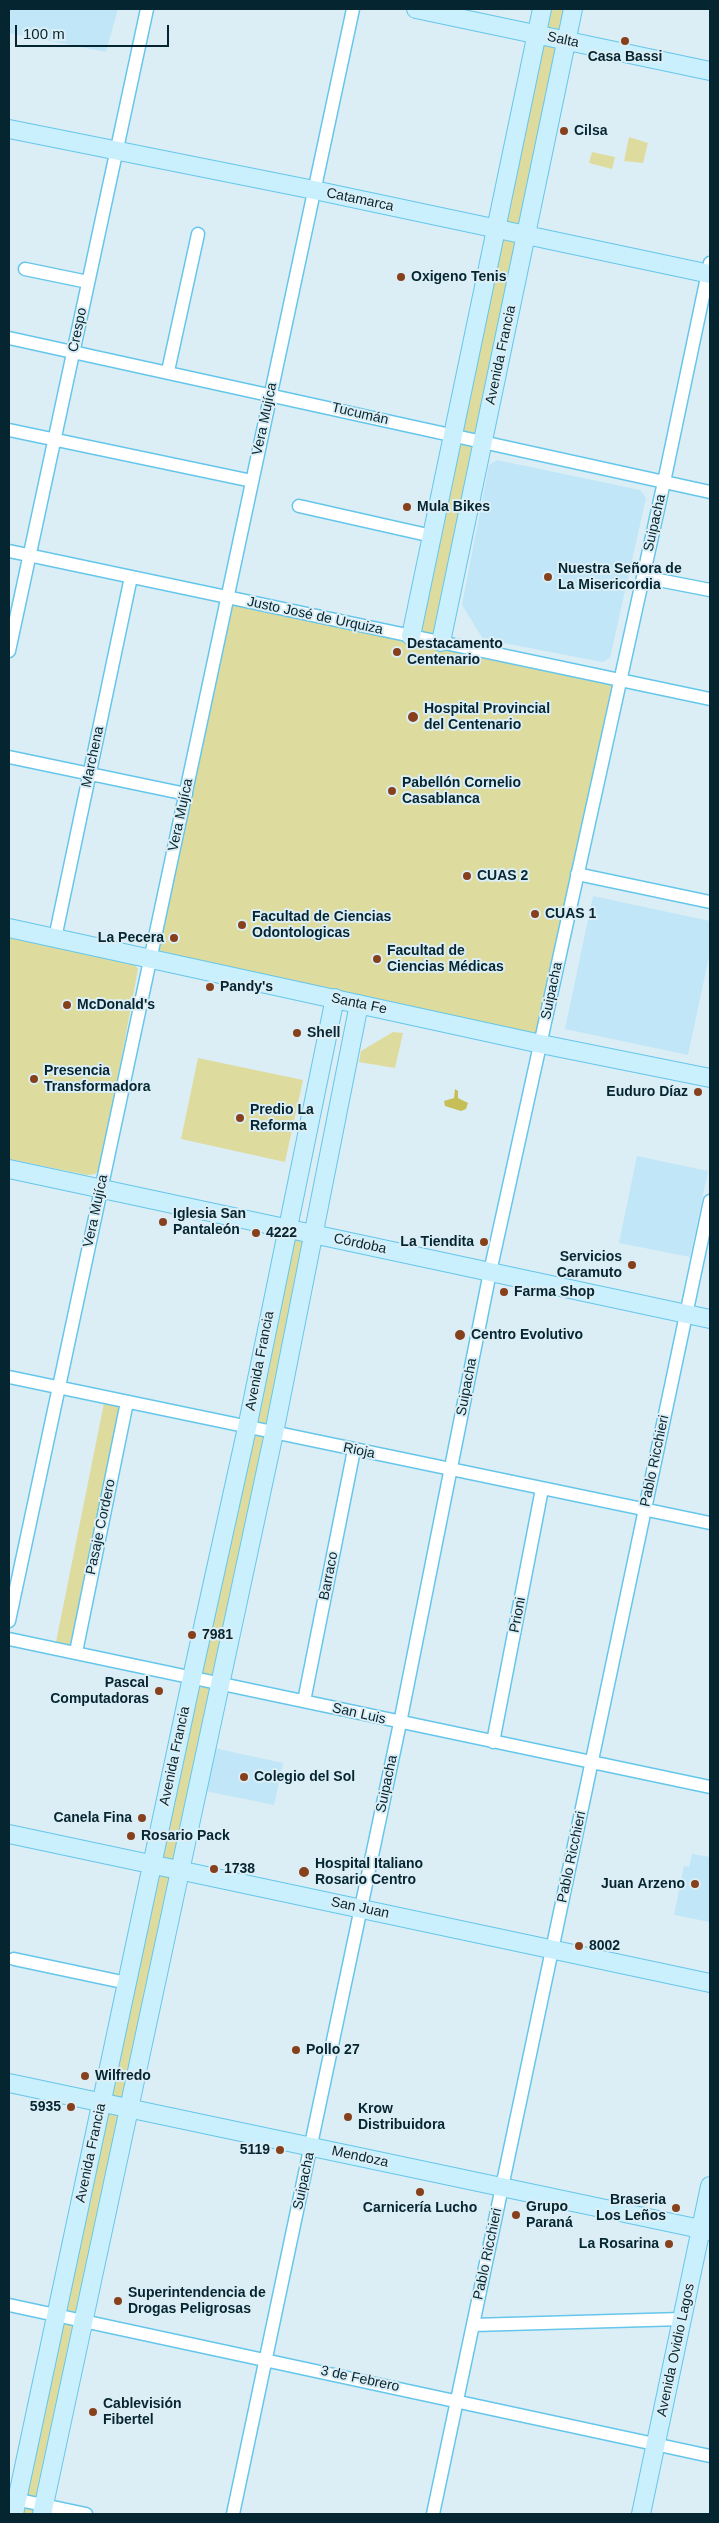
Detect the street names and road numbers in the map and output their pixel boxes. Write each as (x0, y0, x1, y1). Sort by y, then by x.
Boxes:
street label: Salta (546, 28, 580, 52)
street label: Catamarca (325, 185, 395, 215)
street label: Avenida Francia (482, 304, 520, 406)
street label: Crespo (65, 306, 91, 354)
street label: Vera Mujíca (249, 381, 281, 457)
street label: Tucumán (330, 399, 390, 429)
street label: Suipacha (640, 493, 670, 553)
street label: Justo José de Urquiza (246, 593, 384, 639)
street label: Marchena (78, 725, 108, 789)
street label: Vera Mujíca (165, 777, 197, 853)
street label: Suipacha (538, 961, 566, 1021)
street label: Santa Fe (329, 990, 389, 1018)
street label: Vera Mujíca (80, 1173, 112, 1249)
street label: Córdoba (332, 1230, 388, 1258)
street label: Avenida Francia (242, 1310, 278, 1412)
street label: Suipacha (453, 1357, 481, 1417)
street label: Pablo Ricchieri (637, 1414, 673, 1508)
street label: Rioja (342, 1439, 376, 1463)
street label: Pasaje Cordero (83, 1478, 119, 1576)
street label: Barraco (316, 1550, 342, 1602)
street label: Prioni (506, 1596, 530, 1634)
street label: San Luis (331, 1700, 387, 1728)
street label: Avenida Francia (156, 1705, 194, 1807)
street label: Suipacha (373, 1754, 401, 1814)
street label: Pablo Ricchieri (554, 1810, 590, 1904)
street label: San Juan (329, 1894, 391, 1922)
street label: Avenida Francia (72, 2102, 110, 2204)
street label: Mendoza (330, 2143, 390, 2171)
street label: Suipacha (290, 2151, 318, 2211)
street label: Pablo Ricchieri (470, 2207, 506, 2301)
street label: Avenida Ovidio Lagos (654, 2282, 698, 2418)
street label: 3 de Febrero (319, 2362, 401, 2396)

